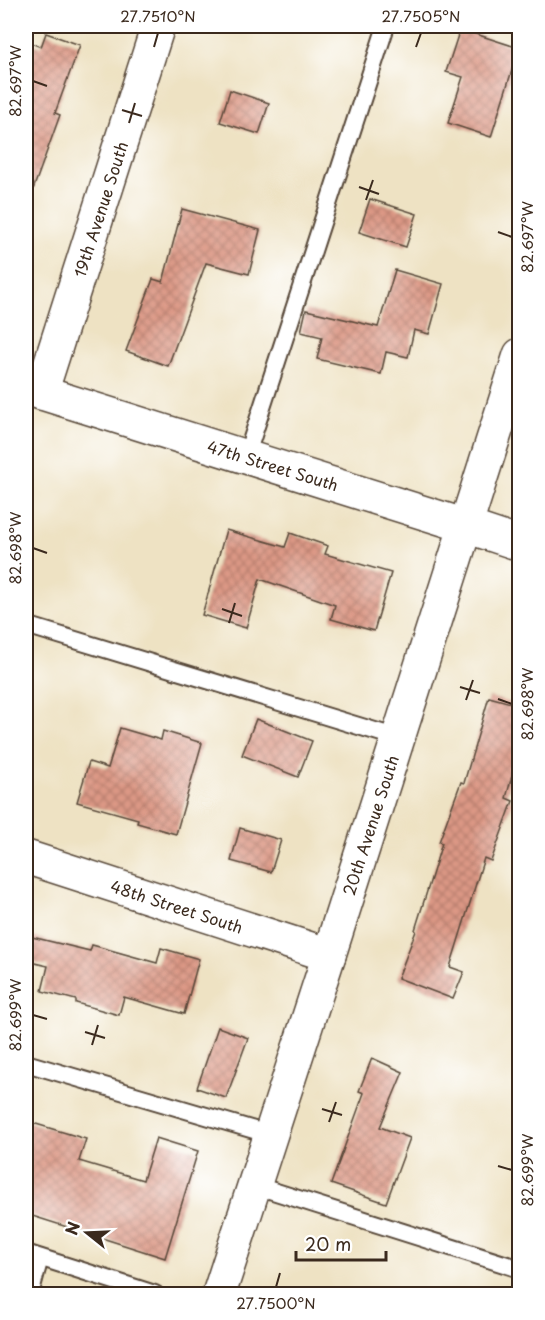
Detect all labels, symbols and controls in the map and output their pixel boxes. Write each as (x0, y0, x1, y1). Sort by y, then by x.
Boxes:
text: 27.7510°N (120, 4, 196, 27)
text: 27.7505°N (382, 4, 460, 27)
text: 82.697°W (3, 45, 26, 117)
street label: 19th Avenue South (67, 138, 133, 280)
text: 82.697°W (515, 201, 538, 273)
street label: 47th Street South (204, 434, 342, 496)
text: 82.698°W (3, 511, 26, 584)
text: 82.698°W (515, 667, 538, 740)
street label: 20th Avenue South (336, 752, 404, 898)
street label: 48th Street South (108, 873, 246, 939)
text: 82.699°W (3, 978, 26, 1051)
text: 82.699°W (515, 1133, 538, 1206)
north arrow (57, 1203, 117, 1263)
text: N (58, 1218, 85, 1238)
scale bar (296, 1224, 386, 1262)
text: 20 m (305, 1230, 351, 1257)
text: 27.7500°N (236, 1291, 316, 1314)

